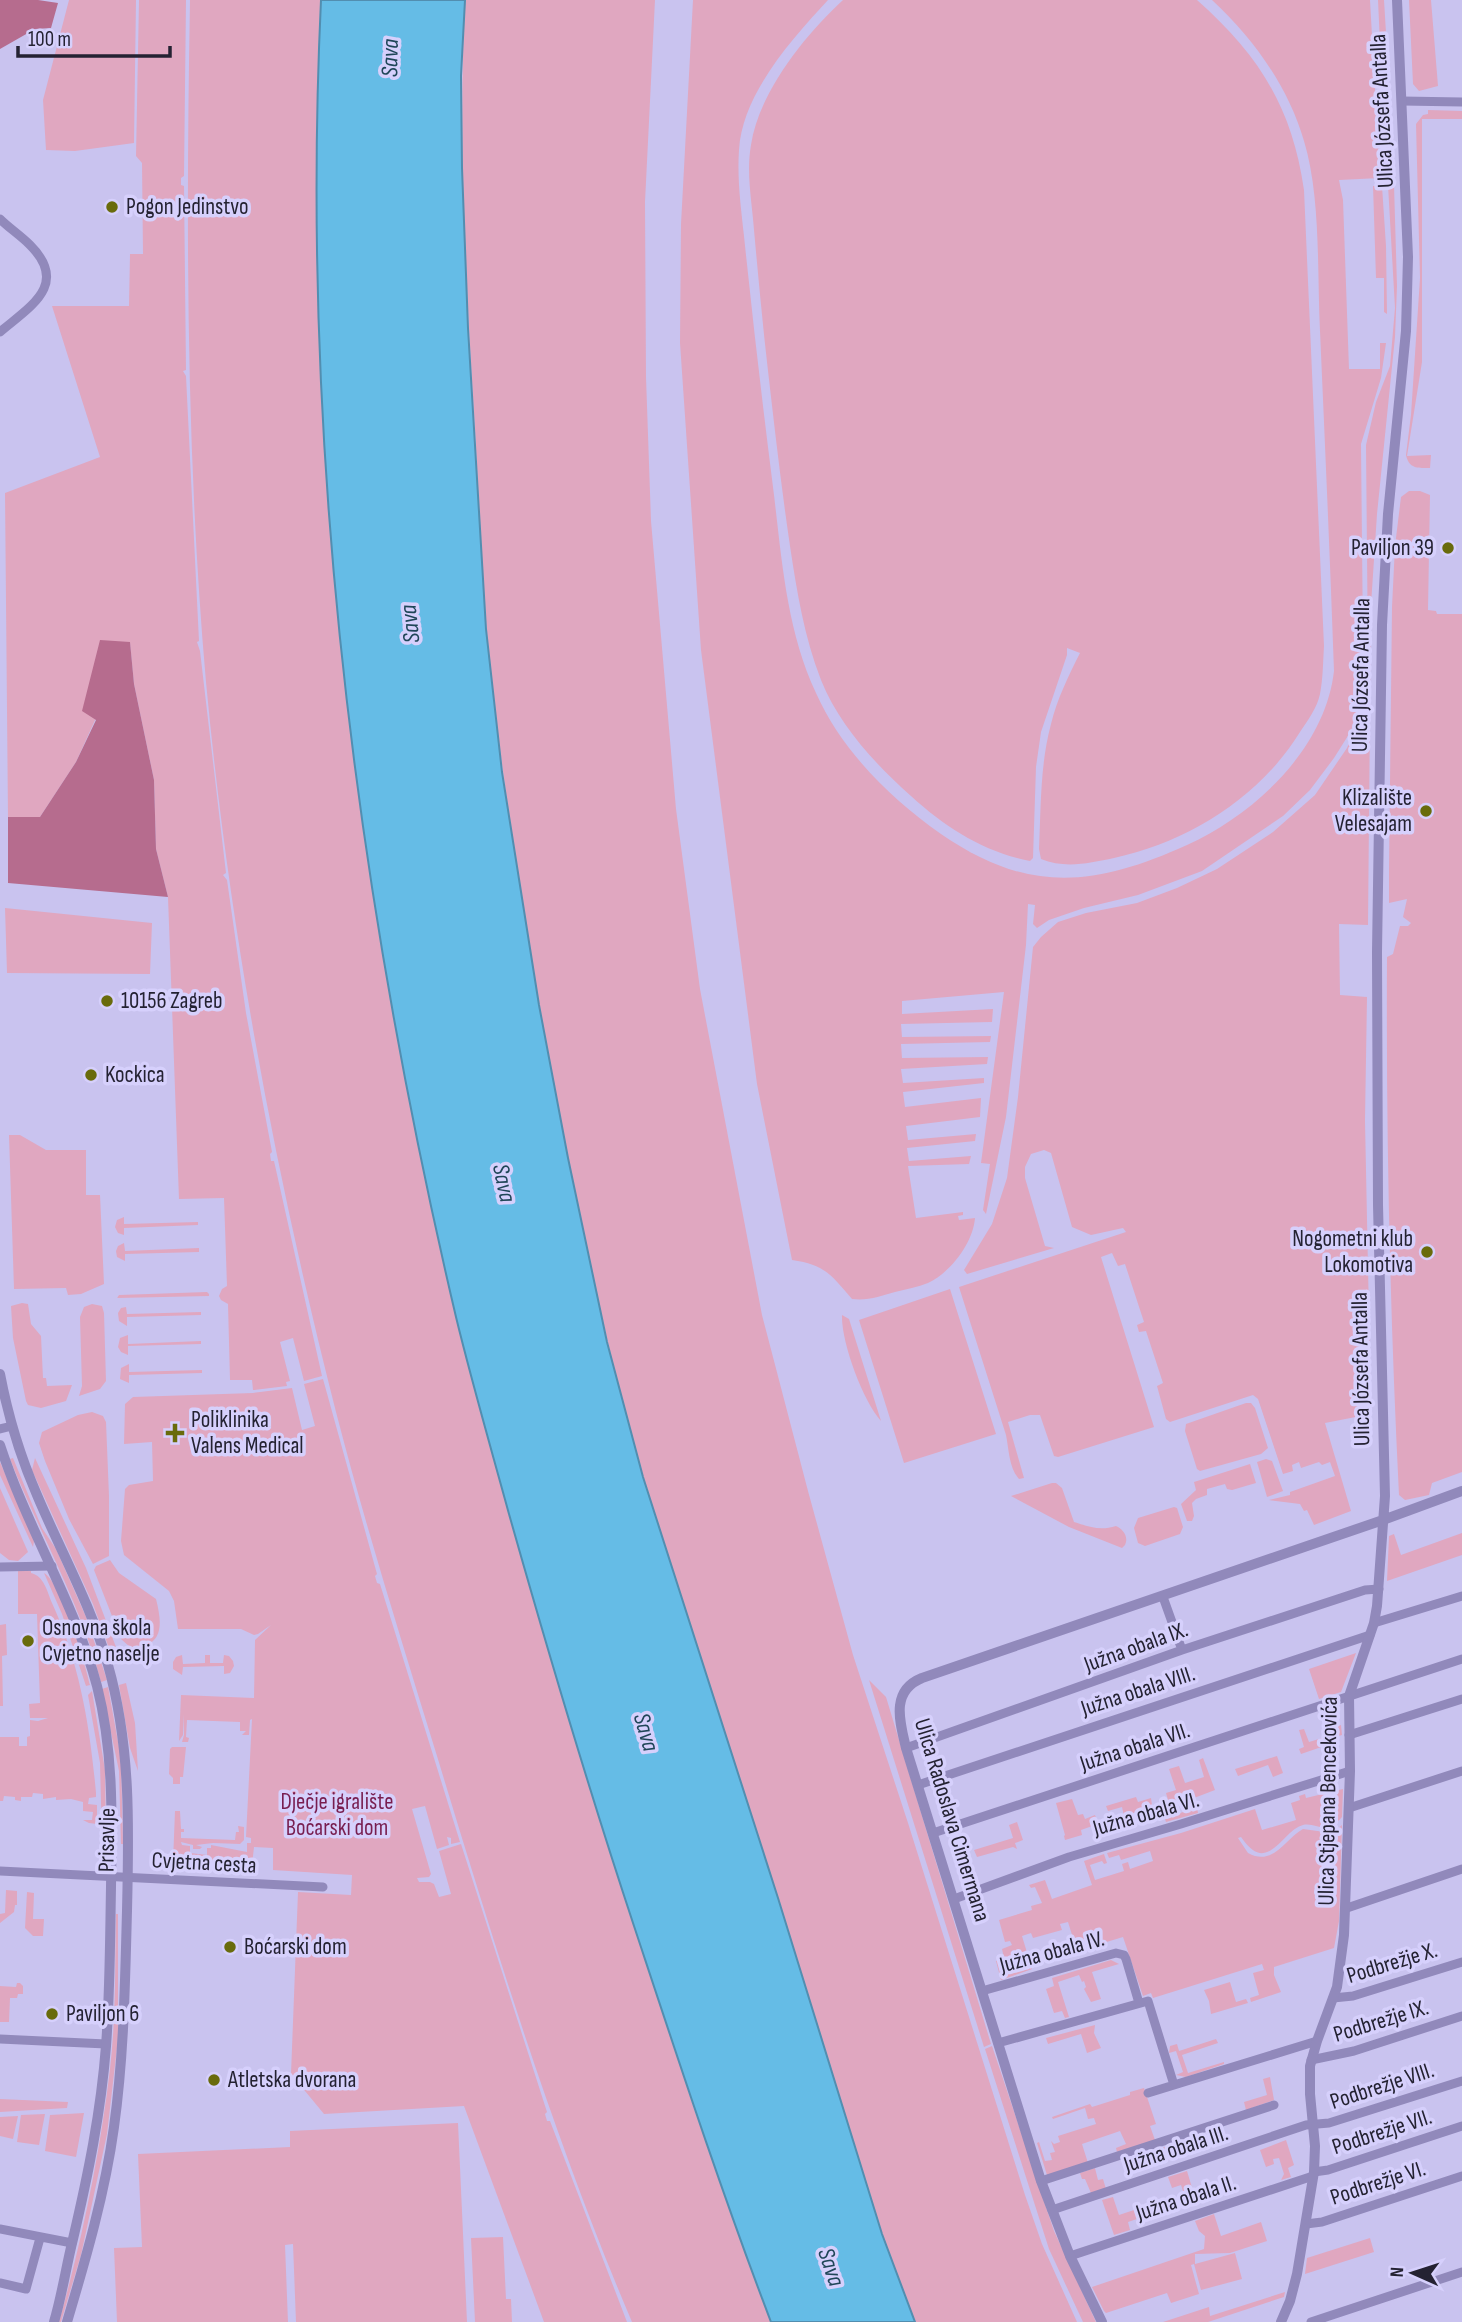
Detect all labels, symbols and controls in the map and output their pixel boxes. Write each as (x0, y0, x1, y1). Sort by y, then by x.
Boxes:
scale bar (18, 14, 170, 58)
text: 100 m (28, 27, 71, 52)
street label: Ulica Józsefa Antalla (1364, 33, 1400, 189)
water label: Sava (375, 38, 405, 77)
place label: Pogon Jedinstvo (126, 193, 249, 221)
marker: Pogon Jedinstvo (104, 199, 120, 215)
place label: Paviljon 39 (1351, 534, 1434, 562)
marker: Paviljon 39 (1440, 540, 1456, 556)
street label: Ulica Józsefa Antalla (1346, 598, 1376, 752)
water label: Sava (394, 603, 426, 645)
place label: Klizalište Velesajam (1335, 784, 1412, 838)
marker: Klizalište Velesajam (1418, 803, 1434, 819)
place label: 10156 Zagreb (121, 987, 223, 1015)
marker: 10156 Zagreb (99, 993, 115, 1009)
place label: Kockica (105, 1061, 165, 1089)
marker: Kockica (83, 1067, 99, 1083)
water label: Sava (486, 1161, 522, 1205)
place label: Nogometni klub Lokomotiva (1292, 1225, 1413, 1279)
marker: Nogometni klub Lokomotiva (1419, 1244, 1435, 1260)
street label: Ulica Józsefa Antalla (1346, 1292, 1376, 1446)
place label: Poliklinika Valens Medical (191, 1406, 304, 1460)
marker: Poliklinika Valens Medical (165, 1423, 185, 1443)
place label: Osnovna škola Cvjetno naselje (42, 1614, 160, 1668)
street label: Južna obala IX. (1079, 1615, 1192, 1679)
marker: Osnovna škola Cvjetno naselje (20, 1633, 36, 1649)
street label: Južna obala VIII. (1076, 1659, 1199, 1723)
street label: Ulica Stjepana Bencekovića (1312, 1696, 1344, 1906)
water label: Sava (627, 1710, 665, 1755)
street label: Ulica Radoslava Cimermana (908, 1715, 996, 1925)
street label: Južna obala VII. (1076, 1716, 1193, 1778)
street label: Južna obala VI. (1089, 1786, 1202, 1843)
park label: Dječje igralište Boćarski dom (281, 1788, 393, 1842)
street label: Prisavlje (92, 1808, 122, 1872)
street label: Cvjetna cesta (151, 1846, 257, 1880)
street label: Južna obala IV. (996, 1925, 1107, 1980)
place label: Boćarski dom (244, 1933, 347, 1961)
street label: Podbrežje X. (1343, 1936, 1441, 1990)
marker: Boćarski dom (222, 1939, 238, 1955)
street label: Podbrežje IX. (1330, 1993, 1432, 2049)
place label: Paviljon 6 (66, 2000, 139, 2028)
marker: Paviljon 6 (44, 2006, 60, 2022)
street label: Podbrežje VIII. (1326, 2056, 1438, 2116)
place label: Atletska dvorana (227, 2066, 356, 2094)
marker: Atletska dvorana (206, 2072, 222, 2088)
street label: Podbrežje VII. (1329, 2103, 1435, 2161)
street label: Južna obala III. (1119, 2119, 1232, 2179)
street label: Podbrežje VI. (1327, 2154, 1429, 2212)
street label: Južna obala II. (1132, 2169, 1239, 2228)
north arrow (1378, 2238, 1448, 2308)
water label: Sava (811, 2244, 851, 2290)
text: N (1386, 2267, 1409, 2278)

